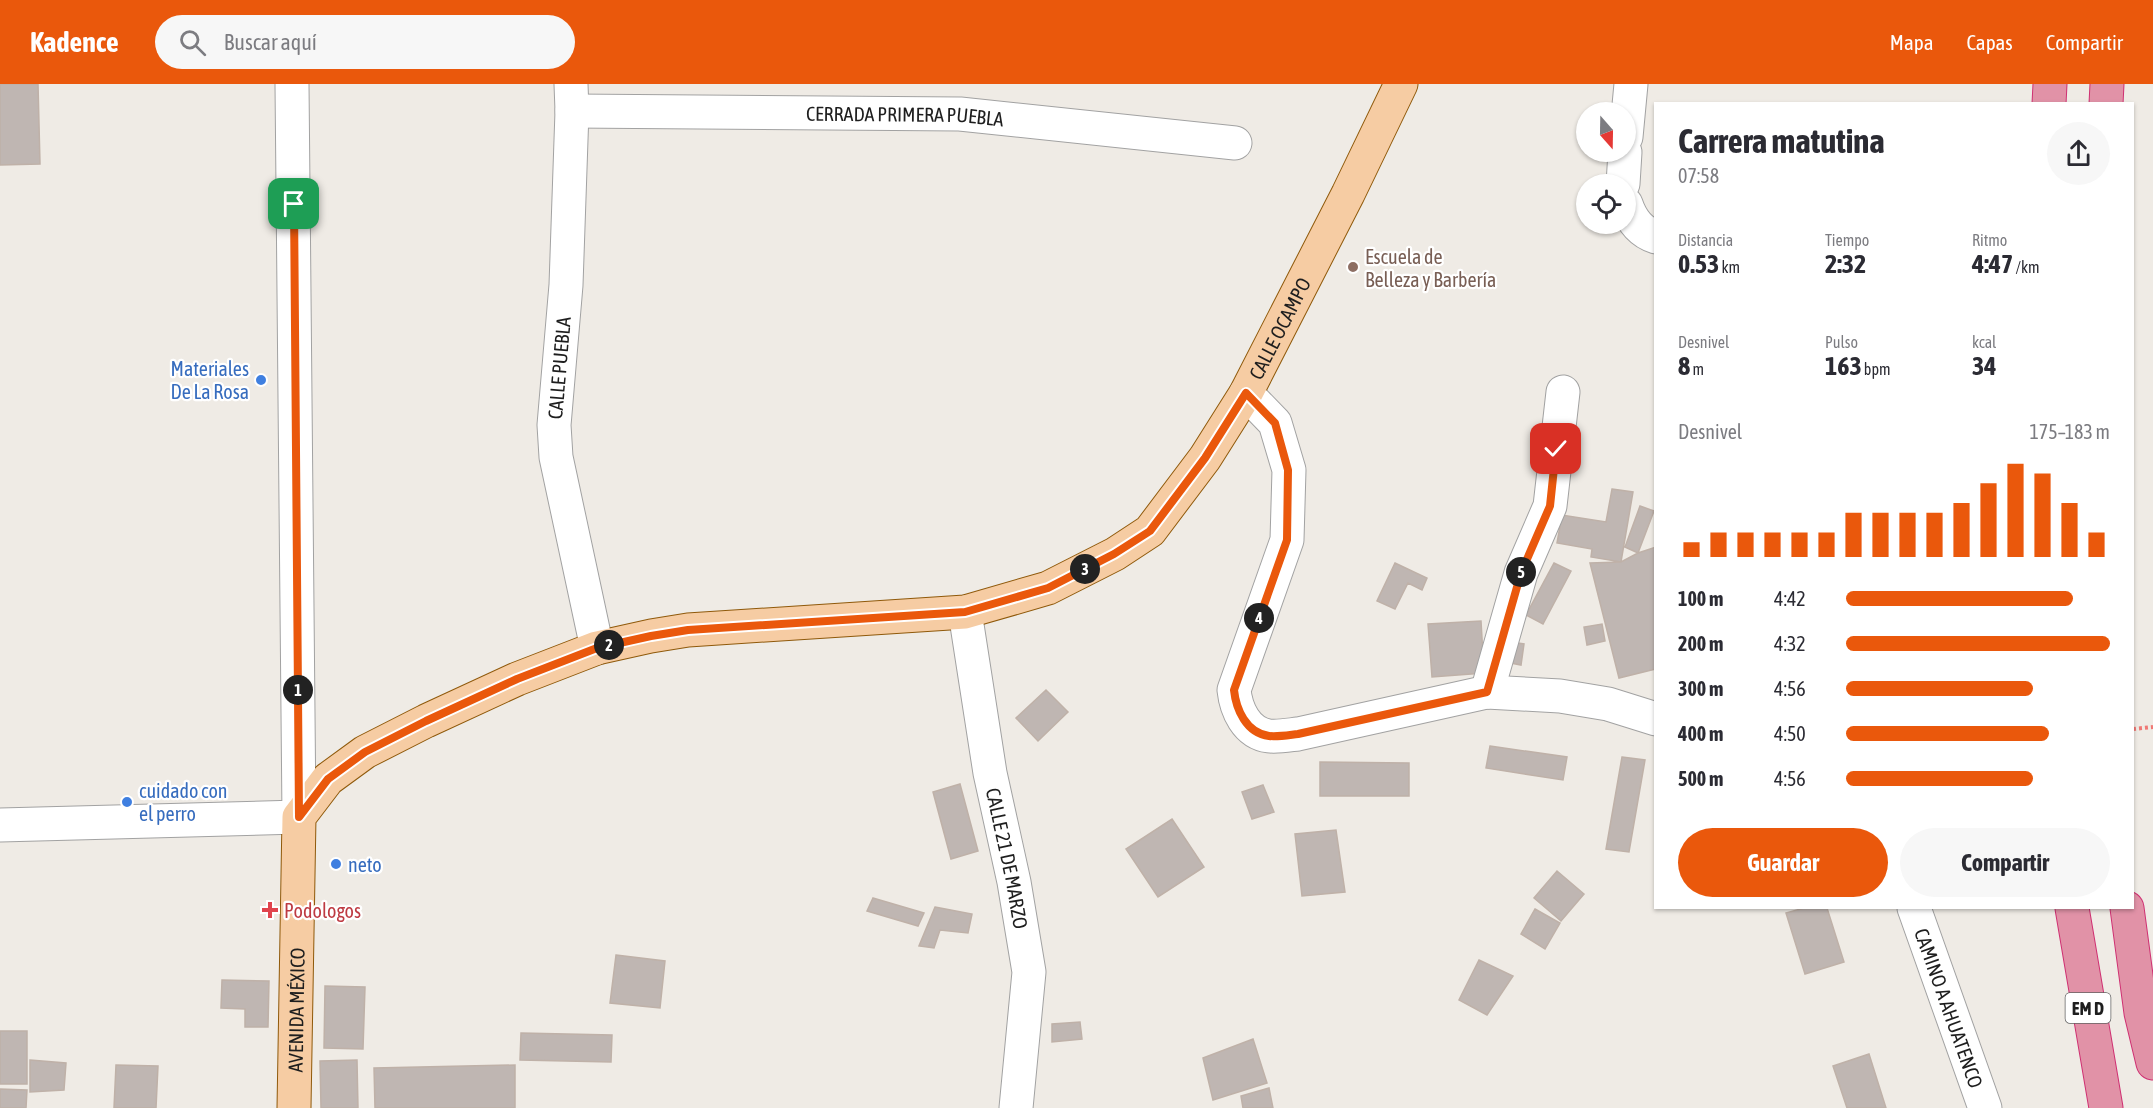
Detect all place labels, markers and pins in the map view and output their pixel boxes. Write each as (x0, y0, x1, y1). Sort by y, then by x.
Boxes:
pin (268, 178, 319, 229)
place label: Escuela de Belleza y Barbería (1365, 245, 1496, 291)
marker: Escuela de Belleza y Barbería (1346, 260, 1360, 274)
place label: Materiales De La Rosa (170, 357, 249, 403)
marker: Materiales De La Rosa (254, 373, 268, 387)
pin (1530, 423, 1581, 474)
pin: 3 (1070, 554, 1100, 584)
pin: 5 (1506, 557, 1536, 587)
pin: 4 (1244, 603, 1274, 633)
pin: 2 (594, 630, 624, 660)
pin: 1 (283, 675, 313, 705)
place label: cuidado con el perro (139, 779, 228, 825)
marker: cuidado con el perro (120, 795, 134, 809)
place label: neto (348, 853, 382, 876)
marker: neto (329, 857, 343, 871)
place label: Podologos (284, 899, 361, 922)
marker: Podologos (261, 901, 279, 919)

